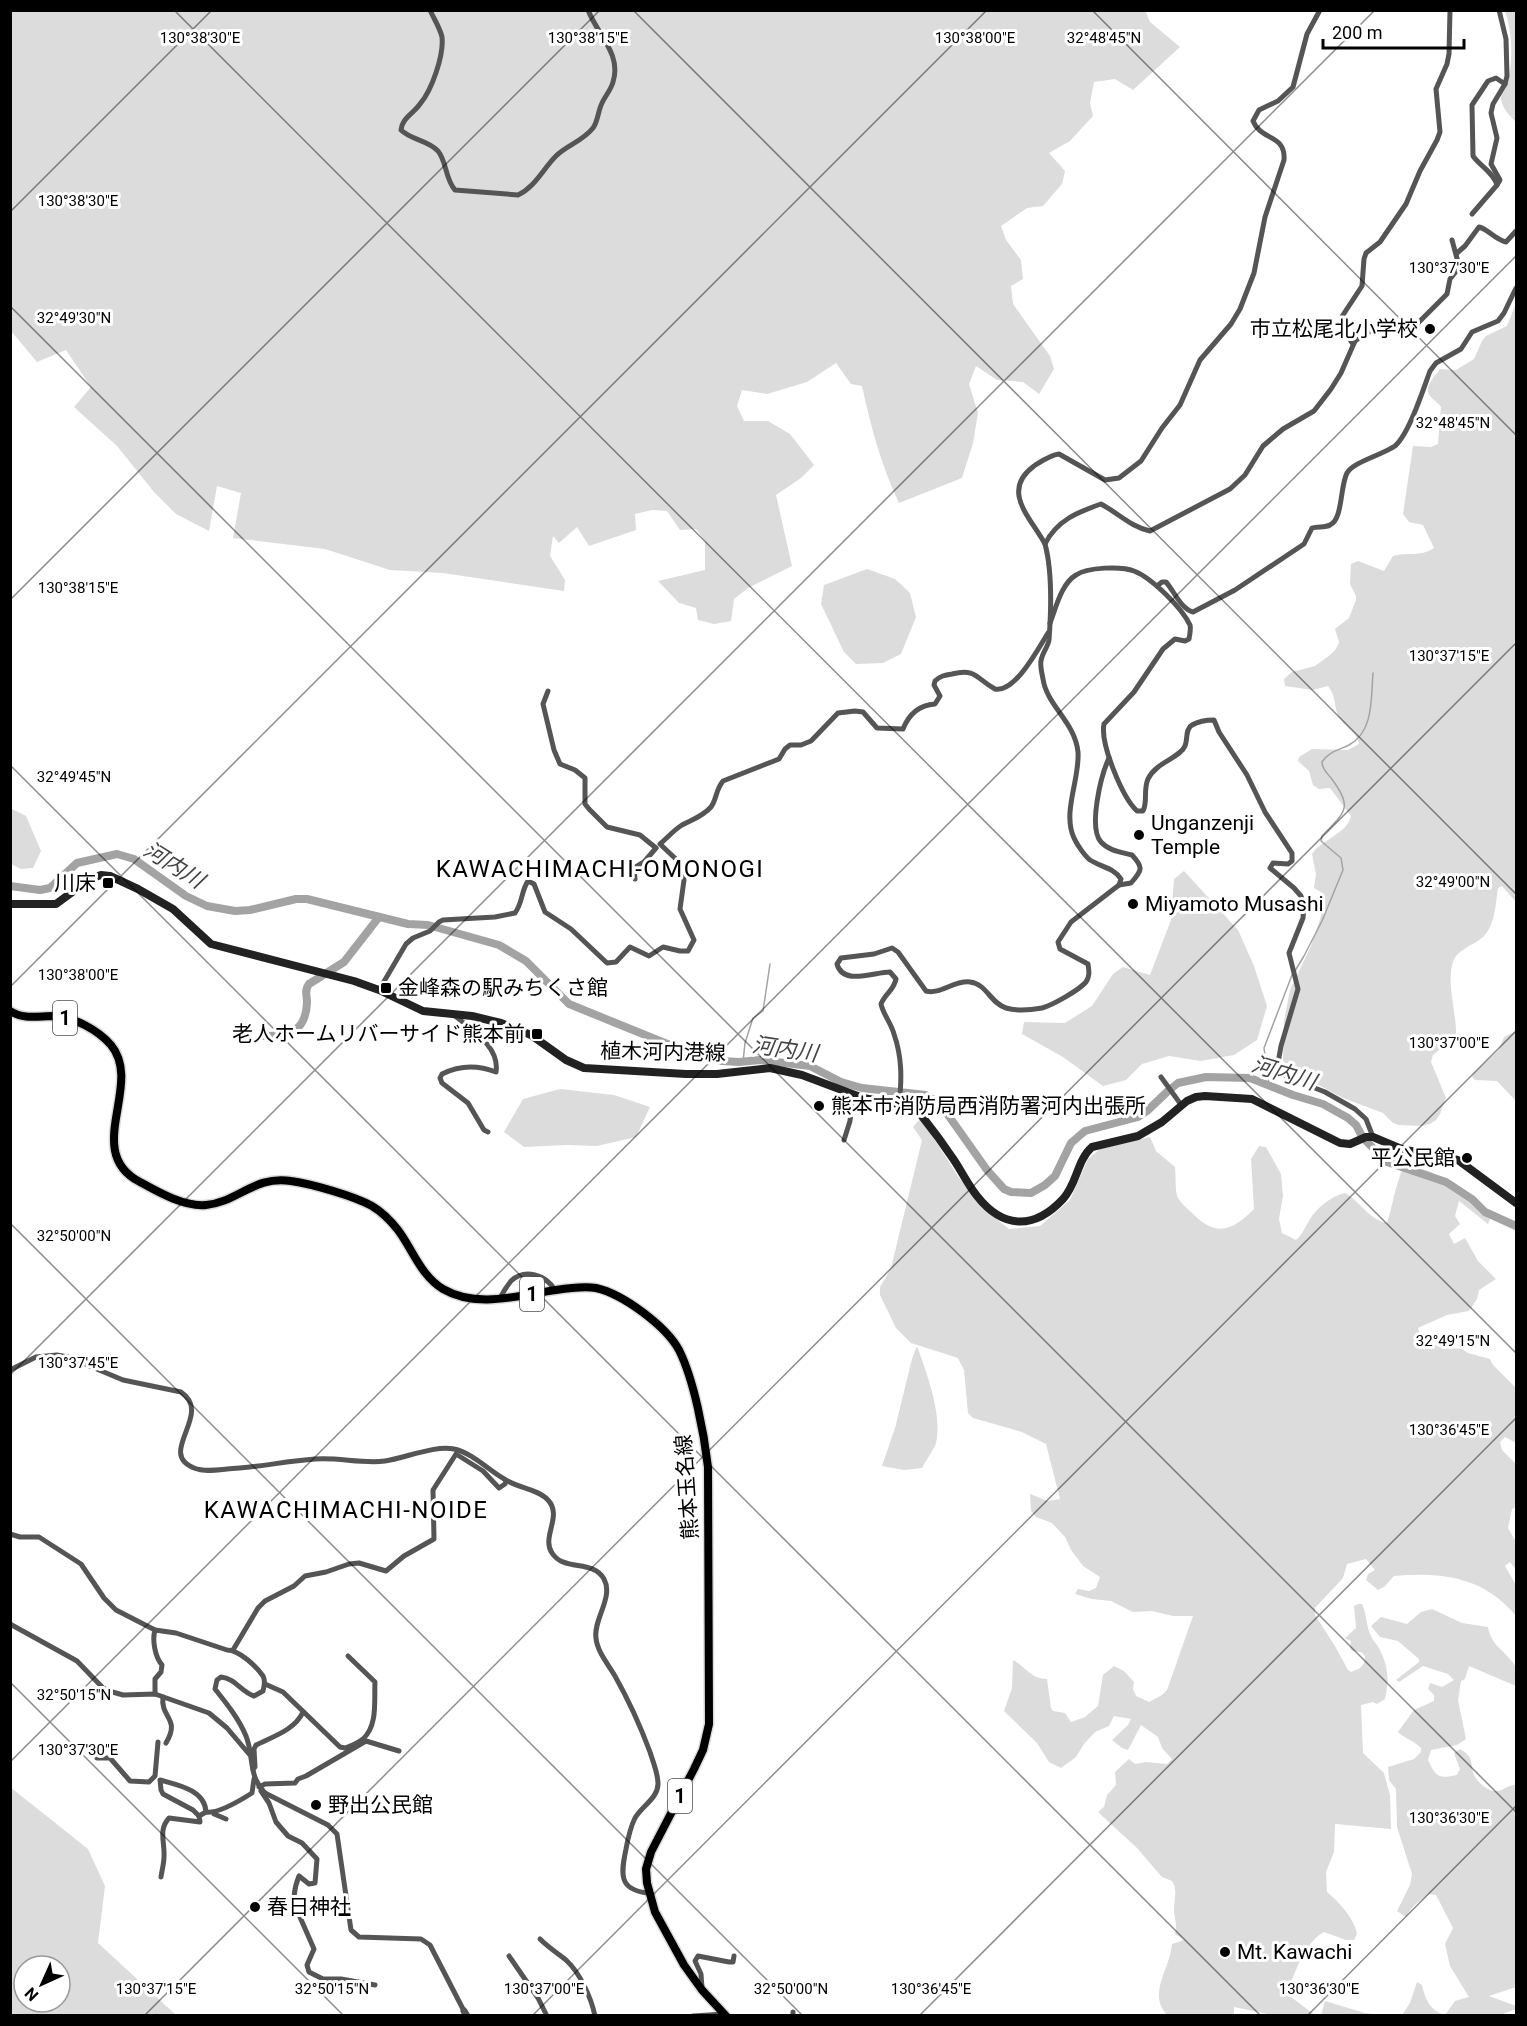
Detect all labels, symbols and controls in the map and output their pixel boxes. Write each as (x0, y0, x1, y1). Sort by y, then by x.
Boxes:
scale bar (1323, 12, 1464, 50)
text: 200 m (1332, 22, 1383, 43)
text: 130°38'30"E (160, 29, 241, 47)
text: 130°38'15"E (548, 29, 629, 47)
text: 130°38'00"E (935, 29, 1016, 47)
text: 32°48'45"N (1067, 29, 1141, 47)
text: 130°38'30"E (38, 192, 119, 210)
text: 130°37'30"E (1409, 259, 1490, 277)
text: 32°49'30"N (37, 309, 111, 327)
place label: 市立松尾北小学校 (1250, 317, 1418, 341)
marker: 市立松尾北小学校 (1423, 322, 1437, 336)
text: 32°48'45"N (1416, 414, 1490, 432)
text: 130°38'15"E (38, 579, 119, 597)
text: 130°37'15"E (1409, 647, 1490, 665)
text: 32°49'45"N (37, 768, 111, 786)
place label: Unganzenji Temple (1151, 811, 1254, 859)
marker: Unganzenji Temple (1132, 828, 1146, 842)
water label: 河内川 (139, 837, 210, 894)
district label: KAWACHIMACHI-OMONOGI (436, 855, 764, 883)
place label: 川床 (54, 871, 96, 895)
text: 32°49'00"N (1416, 873, 1490, 891)
marker: 川床 (101, 876, 115, 890)
place label: Miyamoto Musashi (1145, 892, 1324, 916)
marker: Miyamoto Musashi (1126, 897, 1140, 911)
text: 130°38'00"E (38, 966, 119, 984)
place label: 金峰森の駅みちくさ館 (398, 976, 608, 1000)
marker: 金峰森の駅みちくさ館 (379, 981, 393, 995)
road number: 1 (53, 1001, 77, 1035)
place label: 老人ホームリバーサイド熊本前 (232, 1022, 525, 1046)
marker: 老人ホームリバーサイド熊本前 (530, 1027, 544, 1041)
water label: 河内川 (751, 1032, 821, 1066)
text: 130°37'00"E (1409, 1034, 1490, 1052)
street label: 植木河内港線 (600, 1039, 726, 1065)
water label: 河内川 (1249, 1051, 1321, 1095)
place label: 熊本市消防局西消防署河内出張所 (831, 1094, 1146, 1118)
marker: 熊本市消防局西消防署河内出張所 (812, 1099, 826, 1113)
place label: 平公民館 (1371, 1146, 1455, 1170)
marker: 平公民館 (1460, 1151, 1474, 1165)
text: 32°50'00"N (37, 1227, 111, 1245)
road number: 1 (520, 1277, 544, 1311)
text: 32°49'15"N (1416, 1332, 1490, 1350)
text: 130°37'45"E (38, 1354, 119, 1372)
text: 130°36'45"E (1409, 1421, 1490, 1439)
street label: 熊本玉名線 (671, 1434, 703, 1540)
district label: KAWACHIMACHI-NOIDE (204, 1496, 488, 1524)
text: 32°50'15"N (37, 1686, 111, 1704)
text: 130°37'30"E (38, 1741, 119, 1759)
road number: 1 (668, 1779, 692, 1813)
place label: 野出公民館 (328, 1793, 433, 1817)
marker: 野出公民館 (309, 1798, 323, 1812)
text: 130°36'30"E (1409, 1809, 1490, 1827)
place label: 春日神社 (267, 1895, 351, 1919)
marker: 春日神社 (248, 1900, 262, 1914)
place label: Mt. Kawachi (1237, 1940, 1352, 1964)
marker: Mt. Kawachi (1218, 1945, 1232, 1959)
north arrow (12, 1954, 72, 2014)
text: 130°37'15"E (116, 1980, 197, 1998)
text: 32°50'15"N (295, 1980, 369, 1998)
text: 130°37'00"E (504, 1980, 585, 1998)
text: 32°50'00"N (754, 1980, 828, 1998)
text: 130°36'45"E (891, 1980, 972, 1998)
text: 130°36'30"E (1279, 1980, 1360, 1998)
text: N (21, 1984, 42, 2005)

